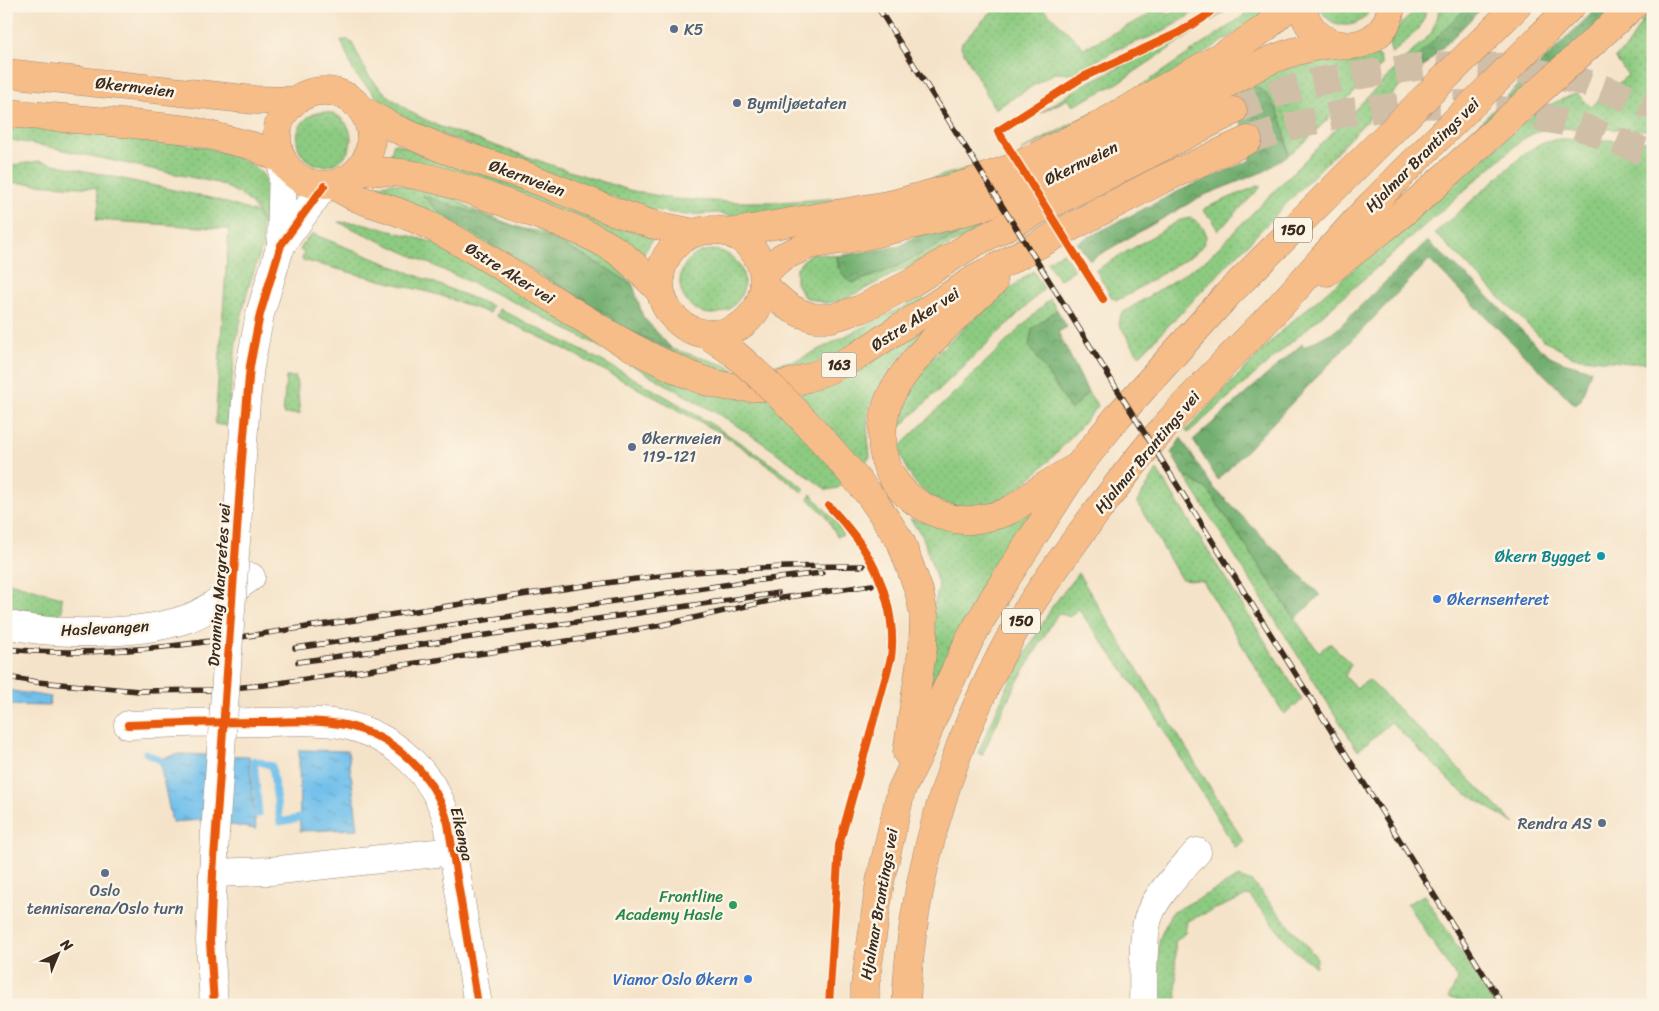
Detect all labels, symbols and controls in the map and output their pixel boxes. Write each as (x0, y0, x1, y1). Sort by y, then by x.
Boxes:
place label: K5 (684, 15, 704, 44)
marker: K5 (668, 23, 680, 35)
street label: Økernveien (94, 68, 176, 106)
place label: Bymiljøetaten (747, 89, 847, 118)
street label: Hjalmar Brantings vei (1358, 90, 1487, 219)
marker: Bymiljøetaten (731, 97, 743, 109)
street label: Økernveien (1039, 132, 1123, 193)
street label: Økernveien (485, 151, 570, 205)
road number: 150 (1274, 218, 1312, 242)
street label: Østre Aker vei (459, 234, 561, 312)
street label: Østre Aker vei (865, 279, 966, 359)
road number: 163 (822, 352, 856, 378)
street label: Hjalmar Brantings vei (1087, 384, 1208, 520)
place label: Økernveien 119-121 (642, 424, 722, 471)
marker: Økernveien 119-121 (626, 441, 638, 453)
street label: Dronning Margretes vei (199, 502, 239, 667)
place label: Økern Bygget (1495, 542, 1591, 571)
marker: Økern Bygget (1595, 550, 1607, 562)
place label: Økernsenteret (1447, 585, 1549, 614)
marker: Økernsenteret (1431, 593, 1443, 605)
road number: 150 (1002, 608, 1040, 634)
street label: Haslevangen (60, 611, 150, 645)
street label: Eikenga (442, 804, 482, 864)
place label: Rendra AS (1518, 809, 1592, 838)
marker: Rendra AS (1596, 817, 1608, 829)
street label: Hjalmar Brantings vei (851, 825, 907, 982)
marker: Oslo tennisarena/Oslo turn (99, 867, 111, 879)
place label: Oslo tennisarena/Oslo turn (27, 876, 184, 923)
place label: Frontline Academy Hasle (615, 882, 723, 929)
marker: Frontline Academy Hasle (727, 899, 739, 911)
north arrow (32, 928, 82, 978)
text: N (54, 932, 79, 958)
place label: Vianor Oslo Økern (613, 965, 738, 994)
marker: Vianor Oslo Økern (742, 973, 754, 985)

